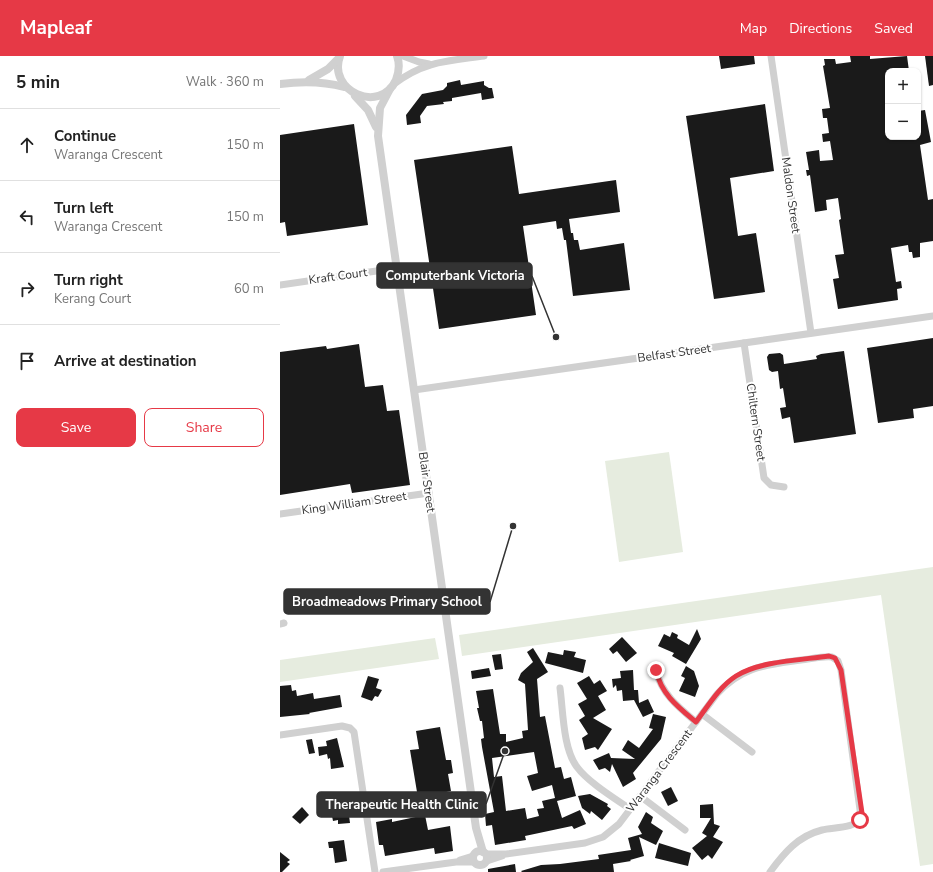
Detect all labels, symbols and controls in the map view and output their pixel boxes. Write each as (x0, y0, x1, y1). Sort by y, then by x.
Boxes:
text: Mapleaf (20, 15, 92, 41)
text: Map (740, 19, 767, 38)
text: Directions (789, 19, 852, 38)
text: Saved (874, 19, 913, 38)
map controls (885, 68, 921, 140)
button: + (885, 68, 921, 104)
text: 5 min (16, 71, 60, 94)
text: Walk · 360 m (186, 73, 264, 91)
button: − (885, 104, 921, 140)
text: Continue (54, 126, 116, 146)
icon: ahead (16, 134, 38, 156)
text: 150 m (226, 136, 264, 154)
text: Waranga Crescent (54, 146, 162, 164)
street label: Maldon Street (778, 156, 804, 235)
text: Turn left (54, 198, 113, 218)
icon: left (16, 206, 38, 228)
text: 150 m (226, 208, 264, 226)
text: Waranga Crescent (54, 218, 162, 236)
callout: Computerbank Victoria (377, 263, 532, 288)
street label: Kraft Court (308, 264, 369, 288)
text: Computerbank Victoria (385, 267, 525, 285)
text: Turn right (54, 270, 123, 290)
icon: right (16, 278, 38, 300)
text: 60 m (234, 280, 264, 298)
text: Kerang Court (54, 290, 131, 308)
street label: Belfast Street (636, 340, 713, 366)
icon: arrive (16, 350, 38, 372)
text: Arrive at destination (54, 351, 197, 371)
street label: Chiltern Street (743, 382, 770, 463)
button: Save (16, 408, 136, 447)
button: Share (144, 408, 264, 447)
street label: Blair Street (415, 451, 439, 514)
street label: King William Street (301, 488, 408, 518)
callout: Broadmeadows Primary School (284, 589, 490, 614)
text: Broadmeadows Primary School (292, 593, 483, 611)
route end (647, 661, 665, 679)
street label: Waranga Crescent (623, 726, 696, 816)
callout: Therapeutic Health Clinic (317, 792, 486, 817)
text: Therapeutic Health Clinic (326, 796, 478, 814)
route start (851, 811, 869, 829)

